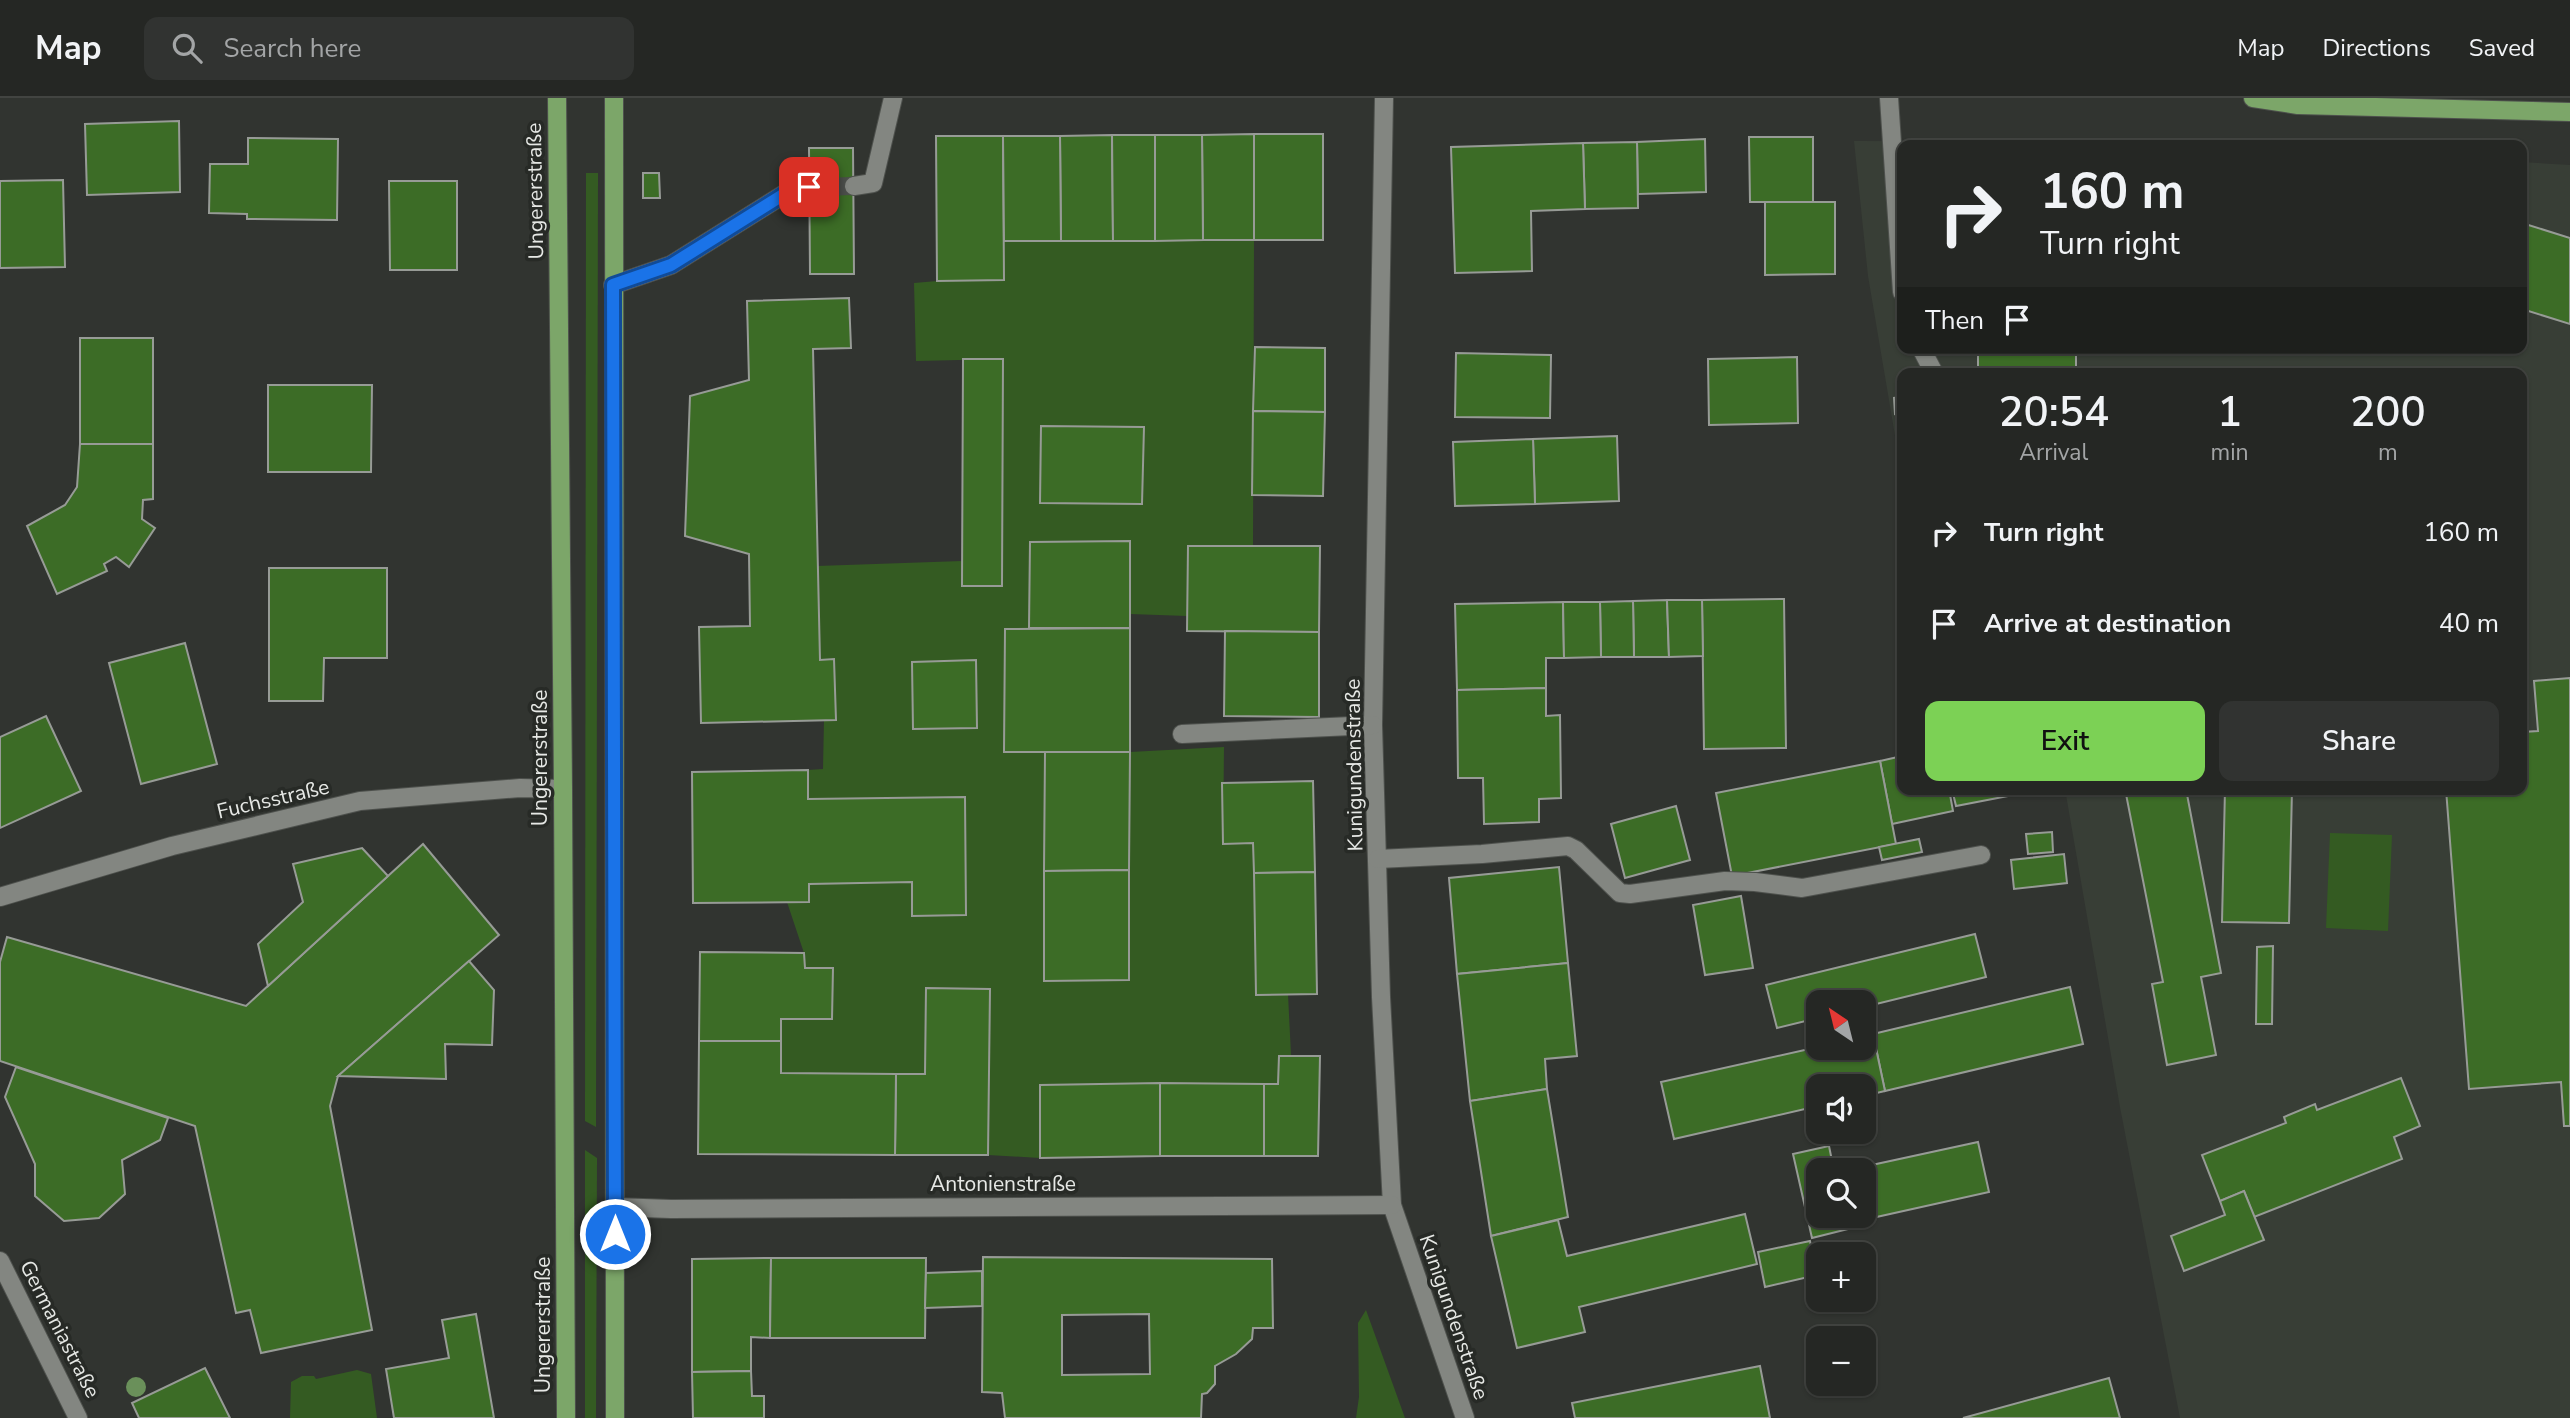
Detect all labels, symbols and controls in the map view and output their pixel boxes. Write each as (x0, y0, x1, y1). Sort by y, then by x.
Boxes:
search box (144, 17, 634, 80)
text: Map (35, 26, 102, 71)
icon: search (168, 29, 206, 67)
text: Search here (224, 31, 361, 66)
text: Map (2237, 32, 2284, 64)
text: Directions (2322, 32, 2431, 64)
text: Saved (2469, 32, 2535, 64)
street label: Ungererstraße (520, 122, 550, 260)
pin (779, 157, 839, 217)
text: 160 m (2040, 158, 2184, 225)
icon: arrive (790, 168, 828, 206)
icon: right (1925, 168, 2016, 259)
text: Turn right (2040, 222, 2180, 265)
icon: arrive (1998, 301, 2036, 339)
text: Then (1925, 303, 1984, 338)
text: 20:54 (1998, 384, 2109, 441)
text: 1 (2217, 384, 2242, 441)
text: 200 (2350, 384, 2426, 441)
text: Arrival (2019, 437, 2088, 468)
text: min (2211, 437, 2249, 468)
text: m (2378, 437, 2398, 468)
icon: right (1925, 514, 1963, 552)
text: Turn right (1984, 515, 2103, 550)
text: 160 m (2423, 515, 2499, 550)
icon: arrive (1925, 605, 1963, 643)
text: Arrive at destination (1984, 606, 2231, 641)
text: 40 m (2439, 606, 2499, 641)
street label: Kunigundenstraße (1338, 678, 1370, 852)
street label: Ungererstraße (526, 690, 554, 826)
button: Exit (1925, 701, 2205, 781)
button: Share (2219, 701, 2499, 781)
street label: Fuchsstraße (214, 772, 332, 826)
north arrow (1806, 990, 1876, 1060)
map controls (1806, 990, 1876, 1396)
button: sound (1806, 1074, 1876, 1144)
button: search (1806, 1158, 1876, 1228)
street label: Antonienstraße (930, 1170, 1076, 1198)
position arrow (578, 1197, 652, 1271)
street label: Kunigundenstraße (1413, 1231, 1495, 1403)
button: + (1806, 1242, 1876, 1312)
street label: Germaniastraße (13, 1255, 107, 1403)
street label: Ungererstraße (529, 1257, 557, 1393)
button: − (1806, 1326, 1876, 1396)

